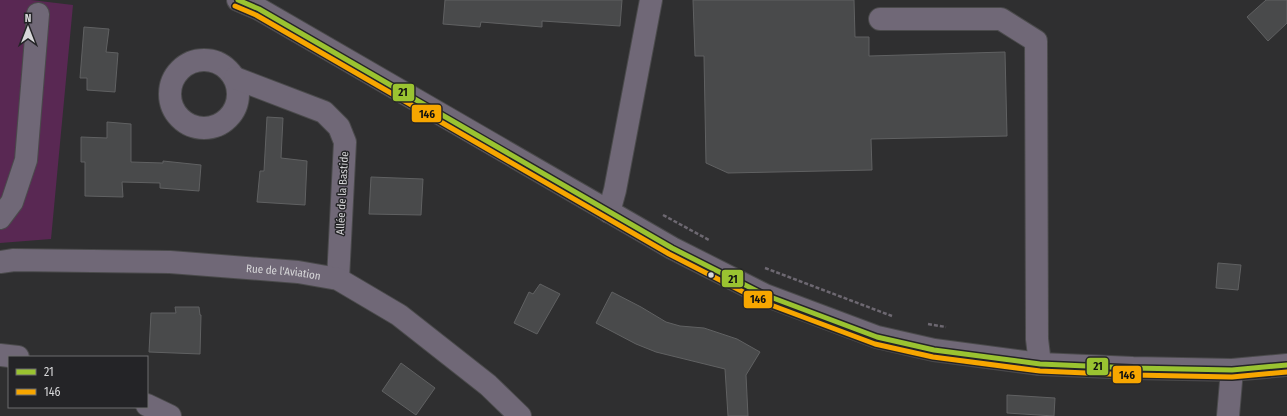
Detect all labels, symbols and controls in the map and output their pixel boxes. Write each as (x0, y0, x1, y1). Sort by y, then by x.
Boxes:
north arrow (8, 8, 48, 48)
text: N (25, 12, 31, 25)
line badge: 21 (392, 83, 415, 102)
text: 21 (397, 86, 408, 99)
line badge: 146 (411, 104, 442, 123)
text: 146 (419, 108, 435, 121)
street label: Allée de la Bastide (334, 151, 351, 235)
street label: Rue de l'Aviation (245, 262, 322, 283)
line badge: 21 (721, 269, 744, 288)
unlabelled marker (706, 270, 716, 280)
text: 21 (727, 273, 738, 286)
line badge: 146 (743, 290, 773, 309)
text: 146 (750, 293, 766, 306)
legend (8, 356, 148, 408)
line badge: 21 (1086, 357, 1109, 376)
text: 21 (1092, 360, 1103, 373)
text: 21 (44, 365, 54, 379)
line badge: 146 (1112, 365, 1142, 384)
text: 146 (1119, 369, 1135, 382)
text: 146 (44, 385, 60, 399)

